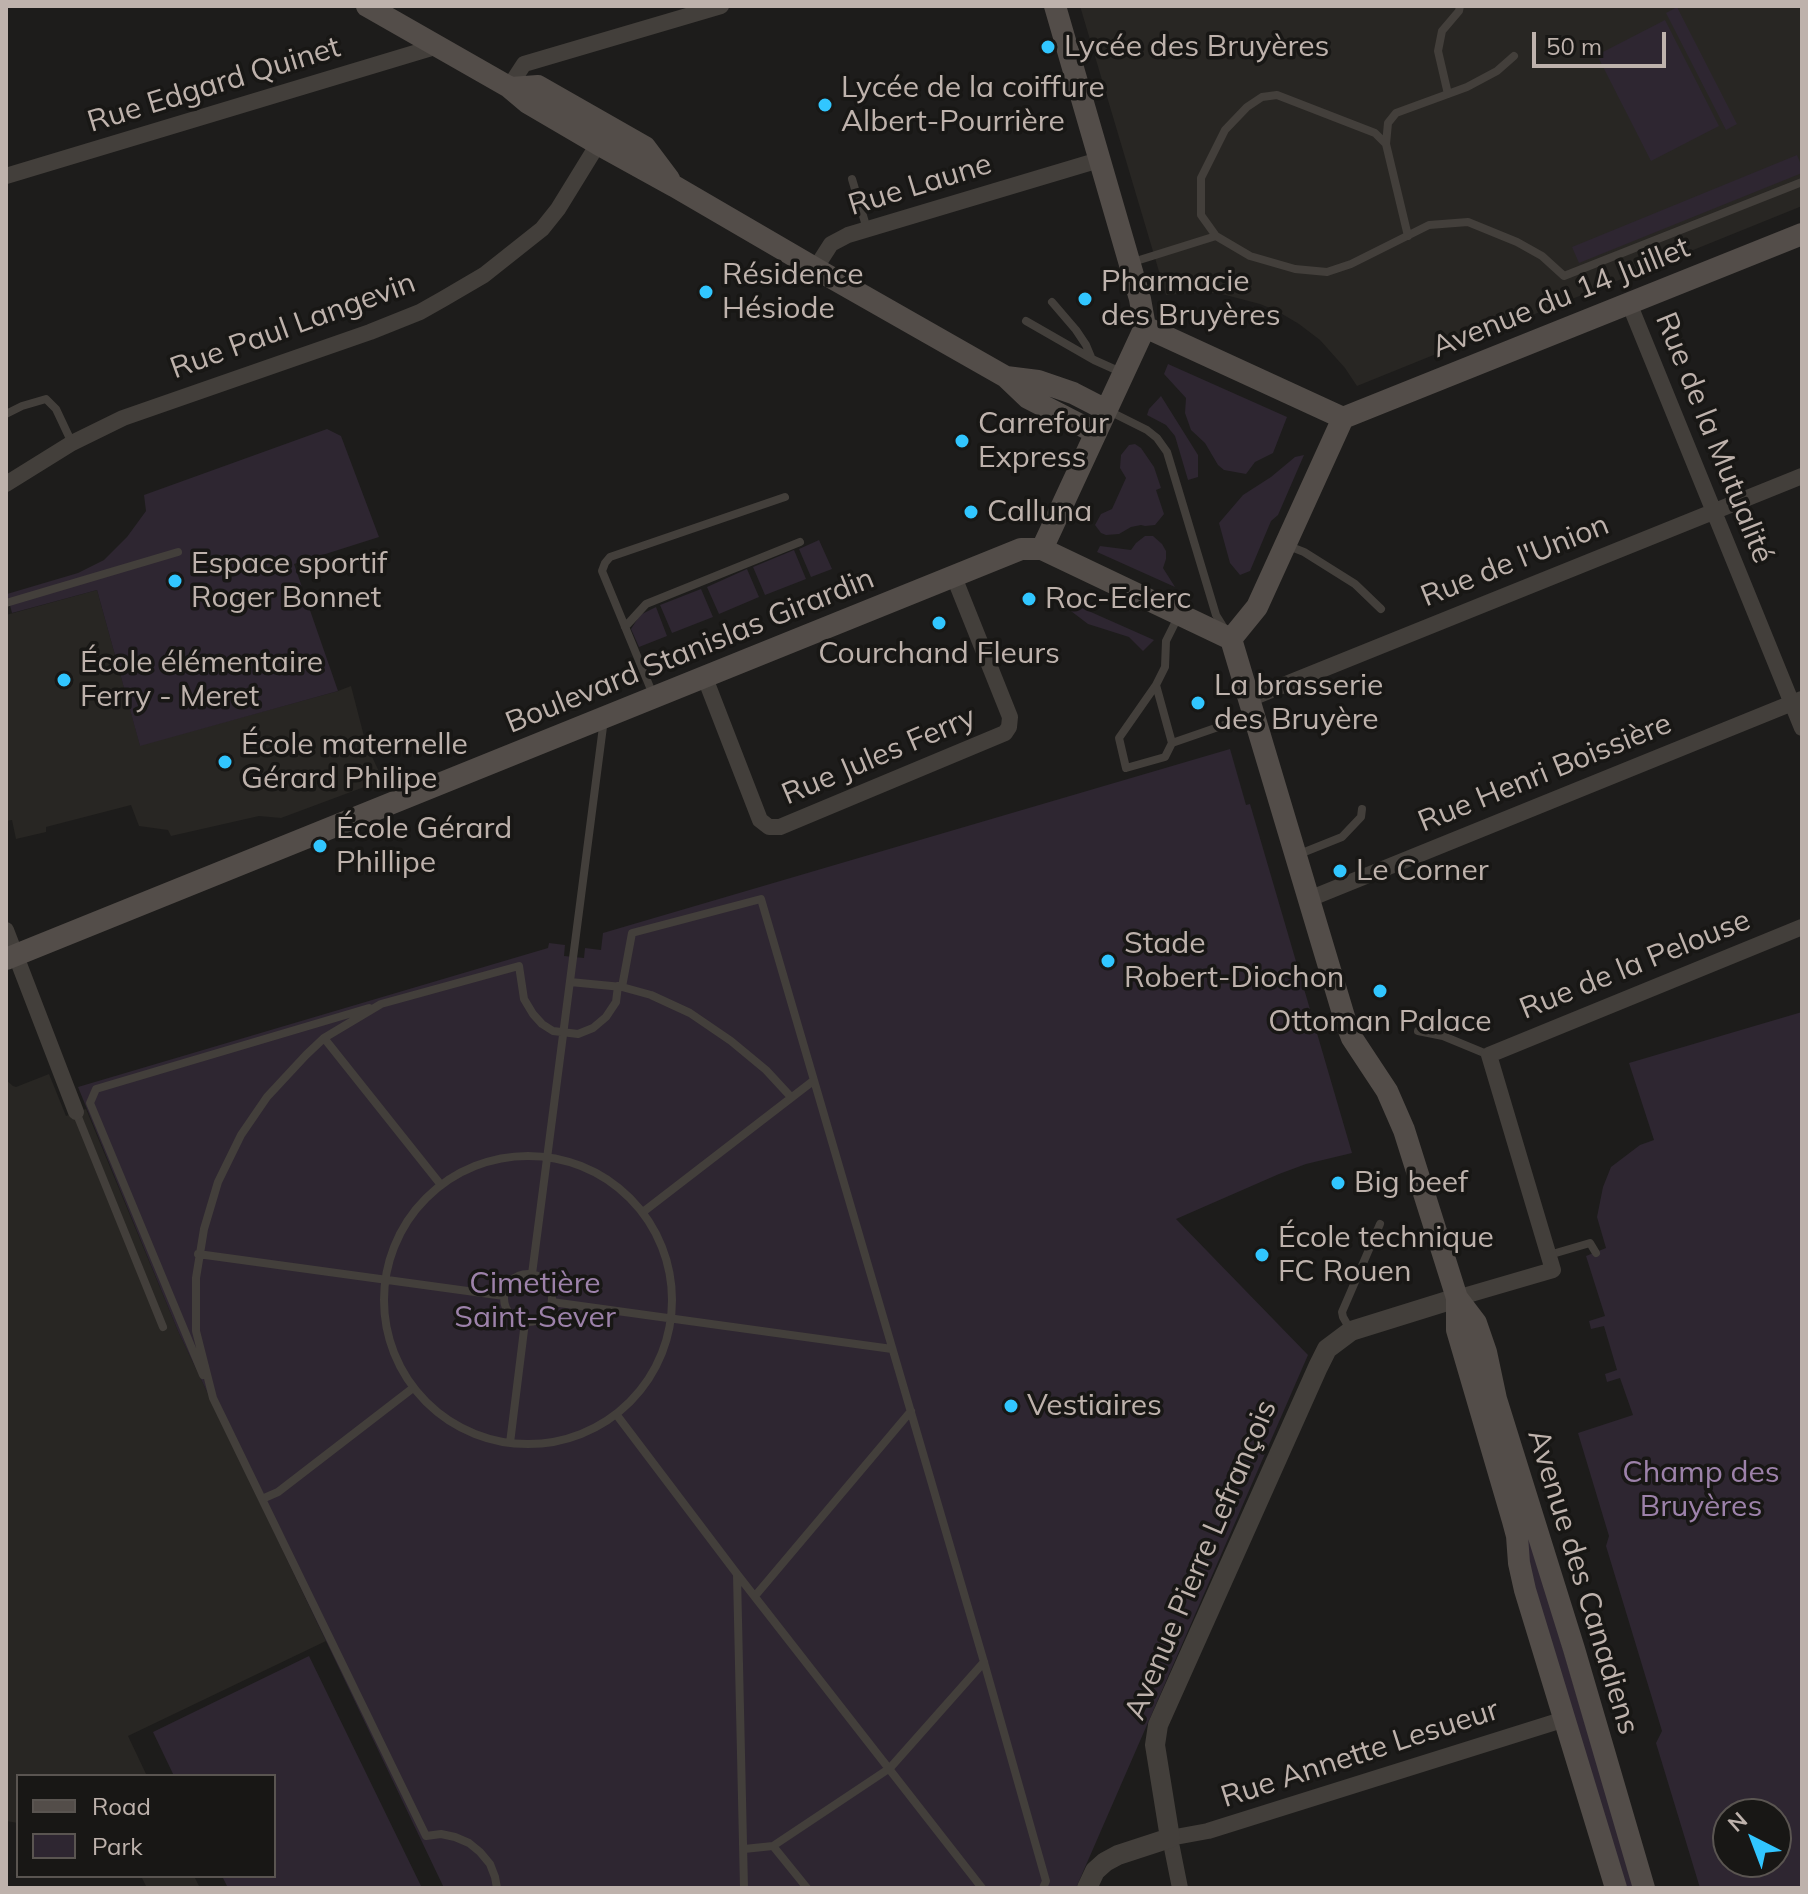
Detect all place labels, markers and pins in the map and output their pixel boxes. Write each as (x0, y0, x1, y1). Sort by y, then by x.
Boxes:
place label: Lycée des Bruyères (1064, 29, 1329, 65)
marker: Lycée des Bruyères (1039, 38, 1057, 56)
place label: Lycée de la coiffure Albert-Pourrière (841, 70, 1105, 140)
marker: Lycée de la coiffure Albert-Pourrière (816, 96, 834, 114)
place label: Résidence Hésiode (722, 257, 864, 328)
place label: Pharmacie des Bruyères (1101, 264, 1281, 334)
marker: Résidence Hésiode (697, 283, 715, 301)
marker: Pharmacie des Bruyères (1076, 290, 1094, 308)
place label: Carrefour Express (978, 406, 1109, 476)
marker: Carrefour Express (953, 432, 971, 450)
place label: Calluna (987, 494, 1092, 530)
marker: Calluna (962, 503, 980, 521)
place label: Espace sportif Roger Bonnet (191, 546, 387, 616)
marker: Espace sportif Roger Bonnet (166, 572, 184, 590)
place label: Roc-Eclerc (1045, 581, 1191, 617)
marker: Roc-Eclerc (1020, 590, 1038, 608)
marker: Courchand Fleurs (930, 614, 948, 632)
place label: Courchand Fleurs (818, 636, 1060, 672)
place label: École élémentaire Ferry - Meret (80, 645, 323, 716)
place label: La brasserie des Bruyère (1214, 668, 1383, 738)
marker: École élémentaire Ferry - Meret (55, 671, 73, 689)
marker: La brasserie des Bruyère (1189, 694, 1207, 712)
place label: École maternelle Gérard Philipe (241, 727, 468, 798)
marker: École maternelle Gérard Philipe (216, 753, 234, 771)
place label: École Gérard Phillipe (336, 811, 512, 882)
marker: École Gérard Phillipe (311, 837, 329, 855)
place label: Le Corner (1356, 853, 1489, 889)
marker: Le Corner (1331, 862, 1349, 880)
place label: Stade Robert-Diochon (1124, 926, 1344, 996)
marker: Stade Robert-Diochon (1099, 952, 1117, 970)
marker: Ottoman Palace (1371, 982, 1389, 1000)
place label: Ottoman Palace (1268, 1004, 1492, 1040)
place label: Big beef (1354, 1165, 1468, 1201)
marker: Big beef (1329, 1174, 1347, 1192)
place label: École technique FC Rouen (1278, 1220, 1494, 1290)
marker: École technique FC Rouen (1253, 1246, 1271, 1264)
place label: Vestiaires (1027, 1388, 1162, 1424)
marker: Vestiaires (1002, 1397, 1020, 1415)

